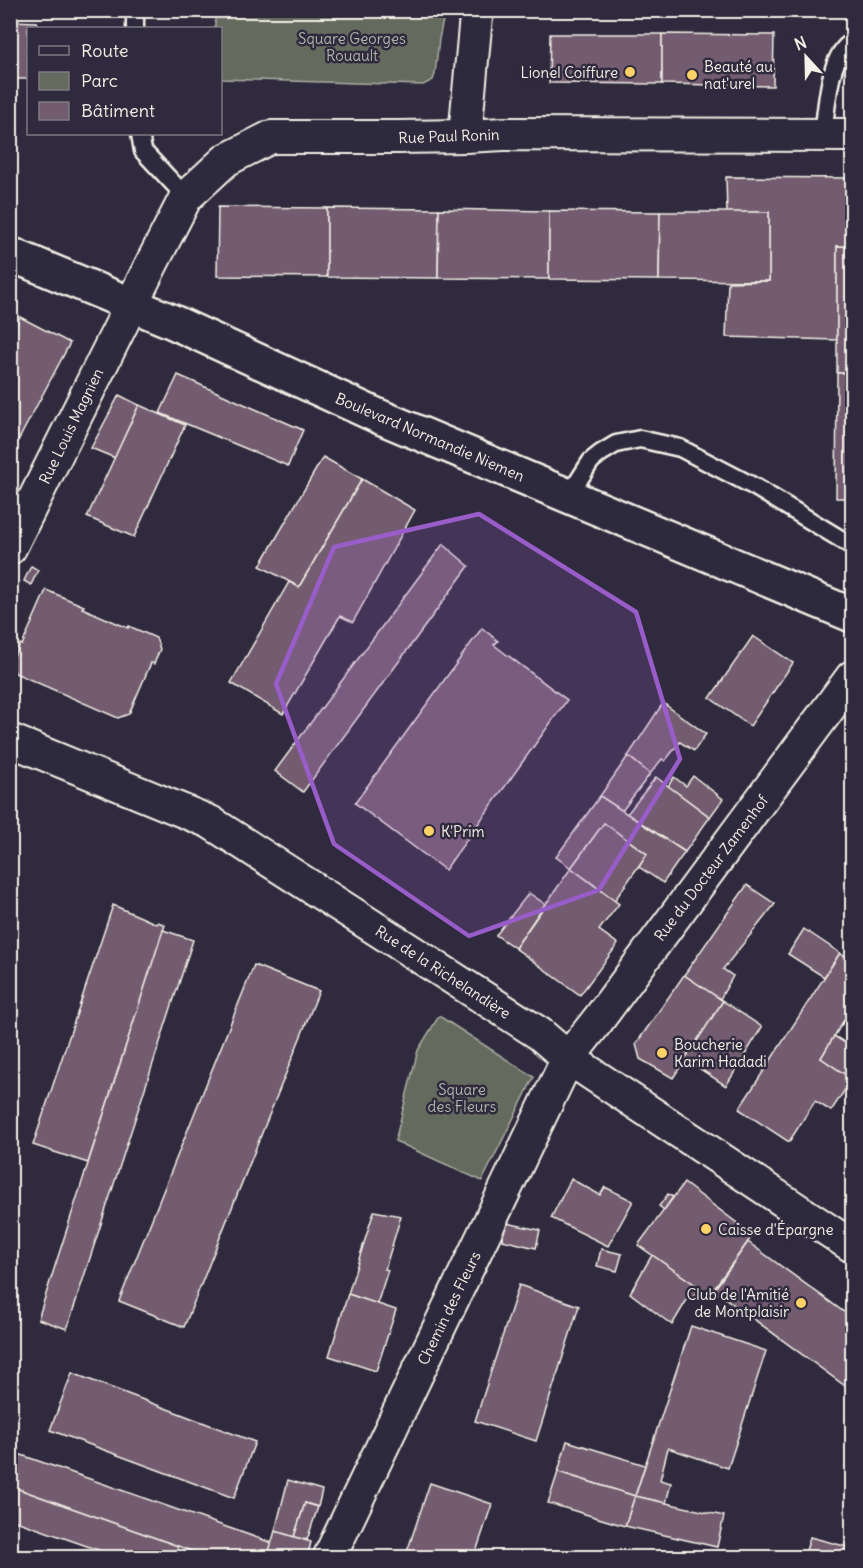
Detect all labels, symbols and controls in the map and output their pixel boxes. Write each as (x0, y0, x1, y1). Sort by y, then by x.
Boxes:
legend (27, 27, 222, 135)
north arrow (776, 27, 836, 87)
park label: Square Georges Rouault (298, 29, 406, 65)
text: N (792, 32, 809, 54)
text: Route (81, 39, 129, 62)
place label: Beauté au nat'urel (704, 57, 773, 93)
place label: Lionel Coiffure (521, 63, 618, 82)
marker: Lionel Coiffure (623, 65, 637, 79)
marker: Beauté au nat'urel (685, 68, 699, 82)
text: Parc (81, 69, 118, 92)
text: Bâtiment (81, 99, 155, 122)
street label: Rue Paul Ronin (398, 125, 500, 147)
street label: Rue Louis Magnien (35, 365, 107, 487)
street label: Boulevard Normandie Niemen (333, 389, 528, 486)
street label: Rue du Docteur Zamenhof (650, 790, 773, 945)
place label: K'Prim (441, 822, 485, 841)
marker: K'Prim (422, 824, 436, 838)
street label: Rue de la Richelandière (372, 921, 514, 1023)
place label: Boucherie Karim Hadadi (674, 1035, 767, 1071)
marker: Boucherie Karim Hadadi (655, 1046, 669, 1060)
park label: Square des Fleurs (428, 1080, 497, 1116)
place label: Caisse d'Épargne (718, 1220, 834, 1239)
marker: Caisse d'Épargne (699, 1222, 713, 1236)
street label: Chemin des Fleurs (413, 1248, 485, 1368)
place label: Club de l'Amitié de Montplaisir (686, 1285, 789, 1321)
marker: Club de l'Amitié de Montplaisir (794, 1296, 808, 1310)

